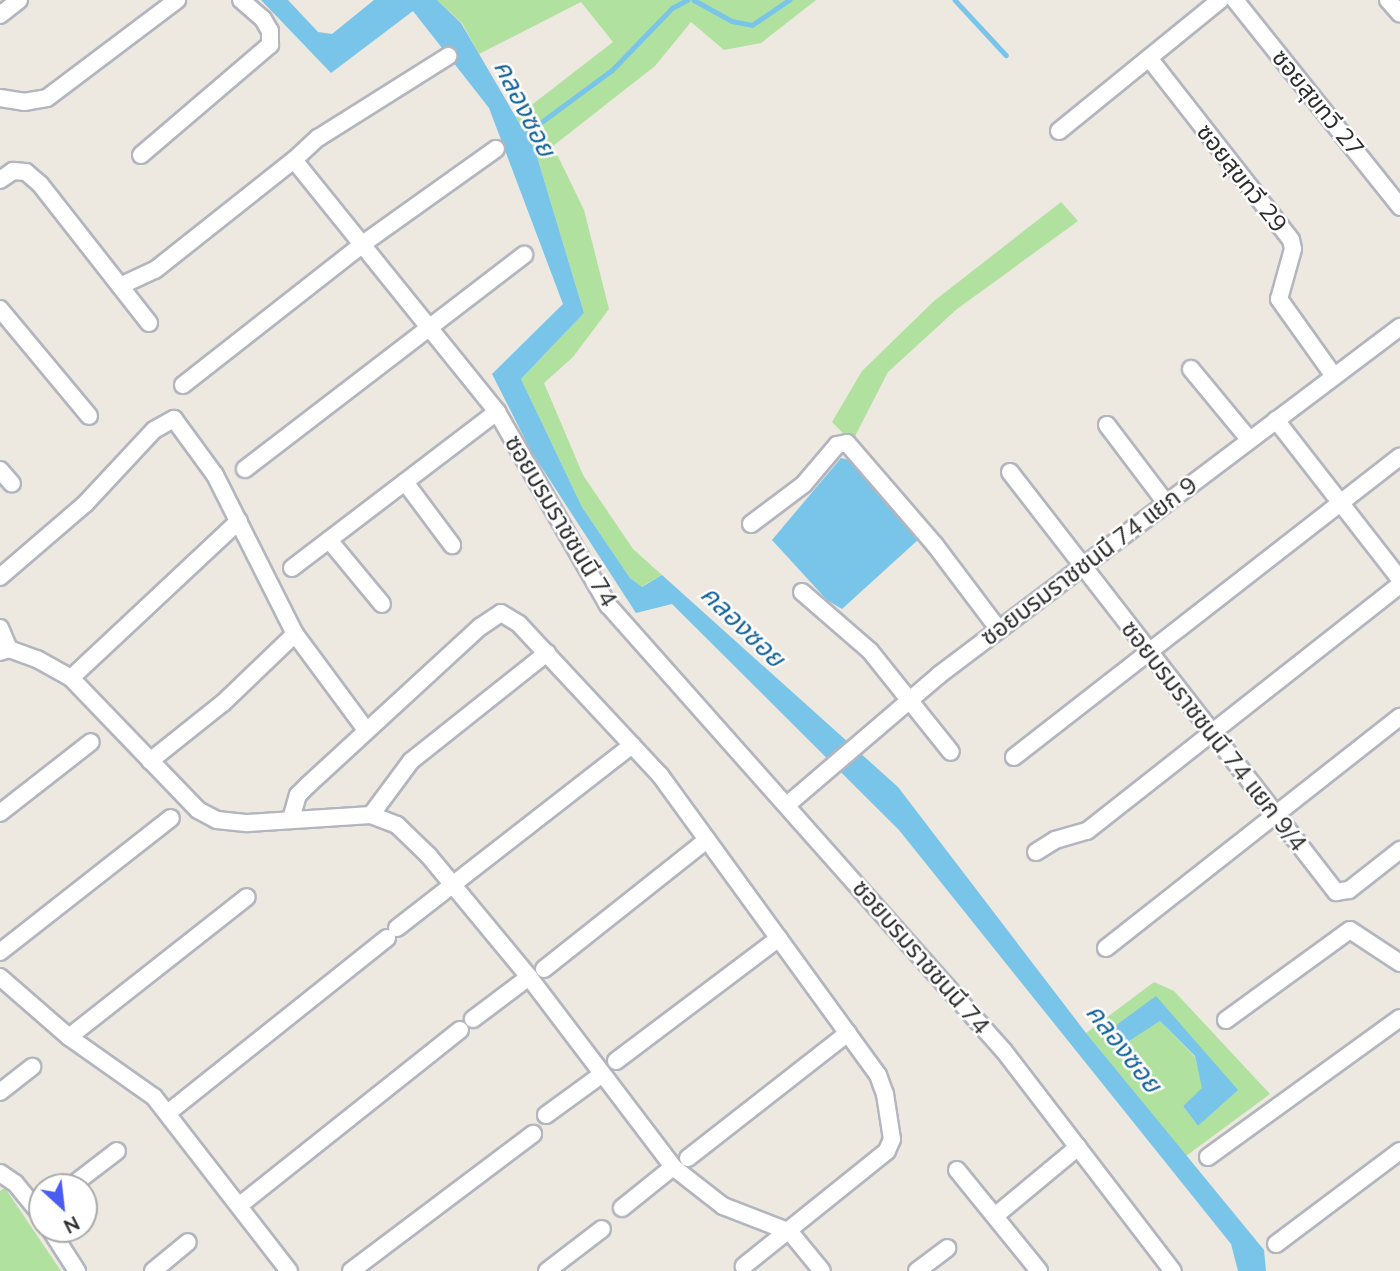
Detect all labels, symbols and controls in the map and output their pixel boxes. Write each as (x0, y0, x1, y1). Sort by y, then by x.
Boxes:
street label: ซอยสุขทวี 27 (1266, 44, 1370, 162)
water label: คลองซอย (487, 54, 563, 162)
street label: ซอยสุขทวี 29 (1191, 118, 1293, 238)
street label: ซอยบรมราชชนนี 74 (499, 430, 623, 612)
street label: ซอยบรมราชชนนี 74 แยก 9 (975, 470, 1203, 652)
water label: คลองซอย (695, 578, 791, 674)
street label: ซอยบรมราชชนนี 74 แยก 9/4 (1115, 615, 1313, 857)
street label: ซอยบรมราชชนนี 74 (846, 874, 996, 1040)
water label: คลองซอย (1080, 997, 1168, 1099)
north arrow (28, 1173, 98, 1243)
text: N (60, 1211, 83, 1239)

